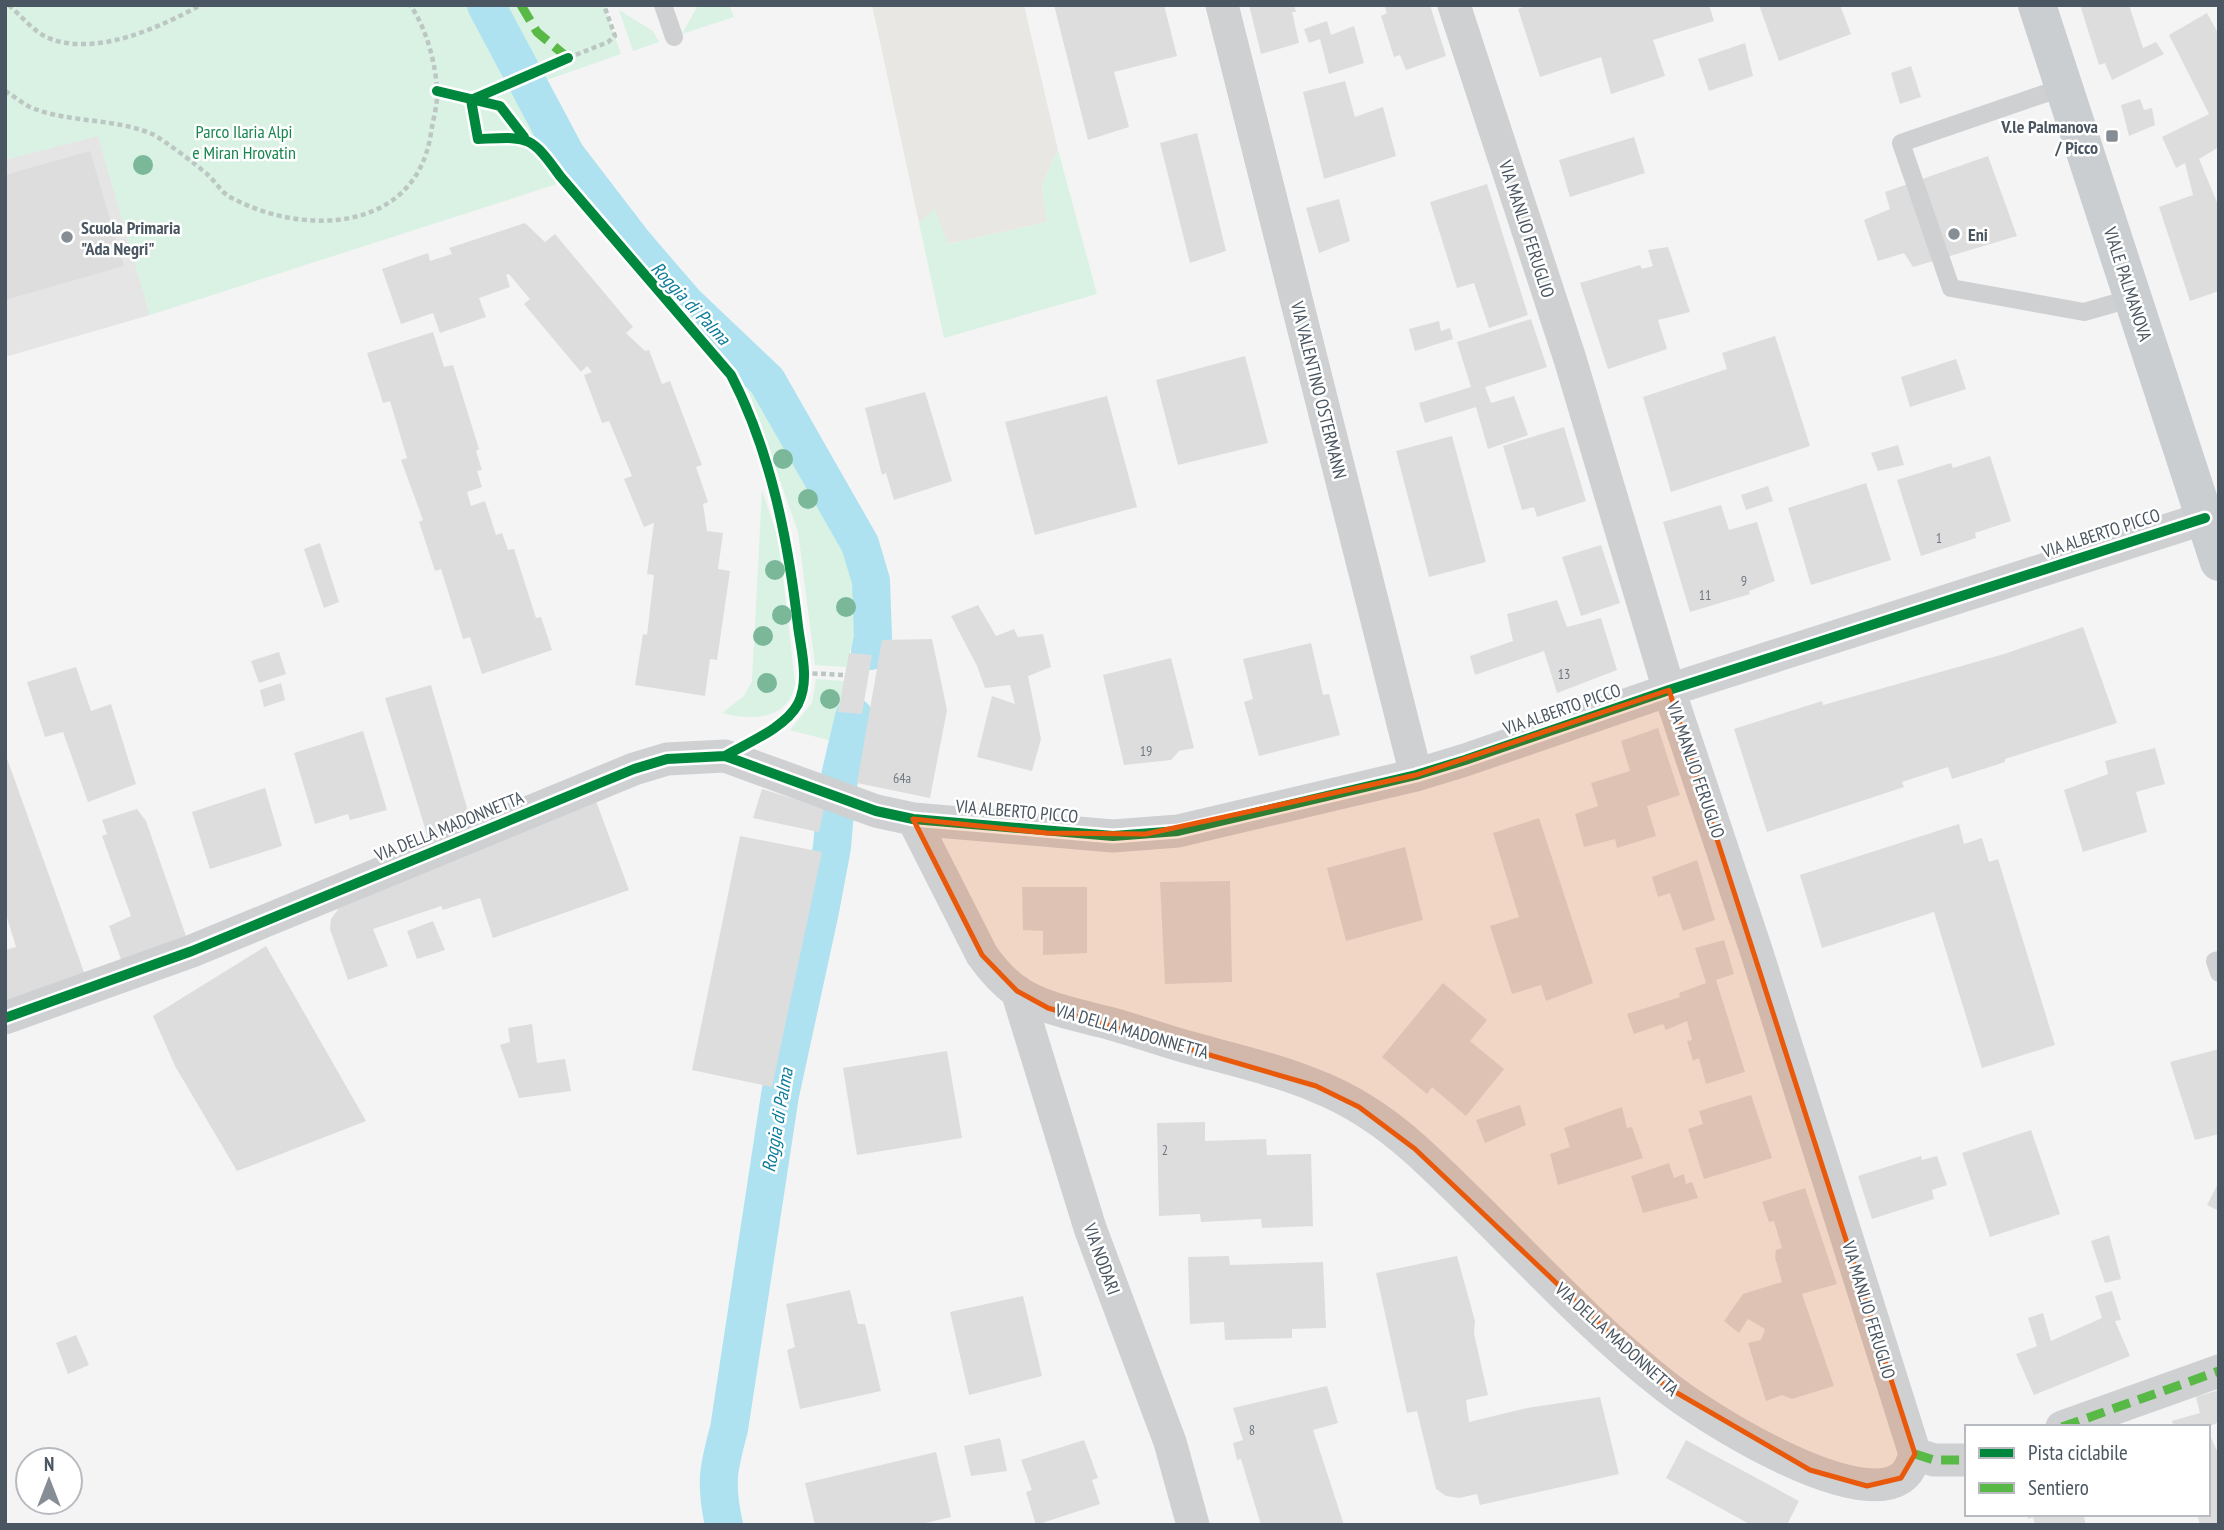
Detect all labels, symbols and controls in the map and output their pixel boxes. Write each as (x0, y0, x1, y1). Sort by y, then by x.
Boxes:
place label: V.le Palmanova / Picco (2000, 115, 2098, 159)
park label: Parco Ilaria Alpi e Miran Hrovatin (192, 120, 296, 164)
marker: V.le Palmanova / Picco (2104, 128, 2120, 144)
street label: VIA MANLIO FERUGLIO (1494, 157, 1560, 301)
place label: Scuola Primaria "Ada Negri" (81, 216, 180, 260)
place label: Eni (1968, 223, 1988, 246)
street label: VIALE PALMANOVA (2098, 223, 2157, 344)
marker: Eni (1946, 226, 1962, 242)
marker: Scuola Primaria "Ada Negri" (59, 229, 75, 245)
water label: Roggia di Palma (646, 256, 737, 351)
street label: VIA VALENTINO OSTERMANN (1286, 298, 1352, 481)
street label: VIA ALBERTO PICCO (2038, 503, 2163, 563)
house number: 1 (1936, 529, 1942, 547)
house number: 9 (1741, 572, 1747, 590)
house number: 11 (1699, 586, 1711, 604)
house number: 13 (1558, 665, 1570, 683)
street label: VIA ALBERTO PICCO (1499, 678, 1624, 740)
street label: VIA MANLIO FERUGLIO (1662, 698, 1730, 841)
house number: 19 (1140, 742, 1152, 760)
house number: 64a (893, 769, 911, 787)
street label: VIA DELLA MADONNETTA (370, 785, 527, 867)
street label: VIA ALBERTO PICCO (954, 794, 1079, 828)
street label: VIA DELLA MADONNETTA (1052, 998, 1212, 1064)
water label: Roggia di Palma (756, 1065, 798, 1174)
house number: 2 (1162, 1141, 1168, 1159)
street label: VIA NODARI (1078, 1219, 1126, 1298)
street label: VIA MANLIO FERUGLIO (1837, 1237, 1901, 1382)
street label: VIA DELLA MADONNETTA (1550, 1277, 1684, 1401)
house number: 8 (1249, 1421, 1255, 1439)
legend (1965, 1425, 2210, 1516)
text: Pista ciclabile (2028, 1439, 2128, 1466)
north arrow (14, 1446, 84, 1516)
text: N (44, 1452, 54, 1476)
text: Sentiero (2028, 1474, 2089, 1501)

